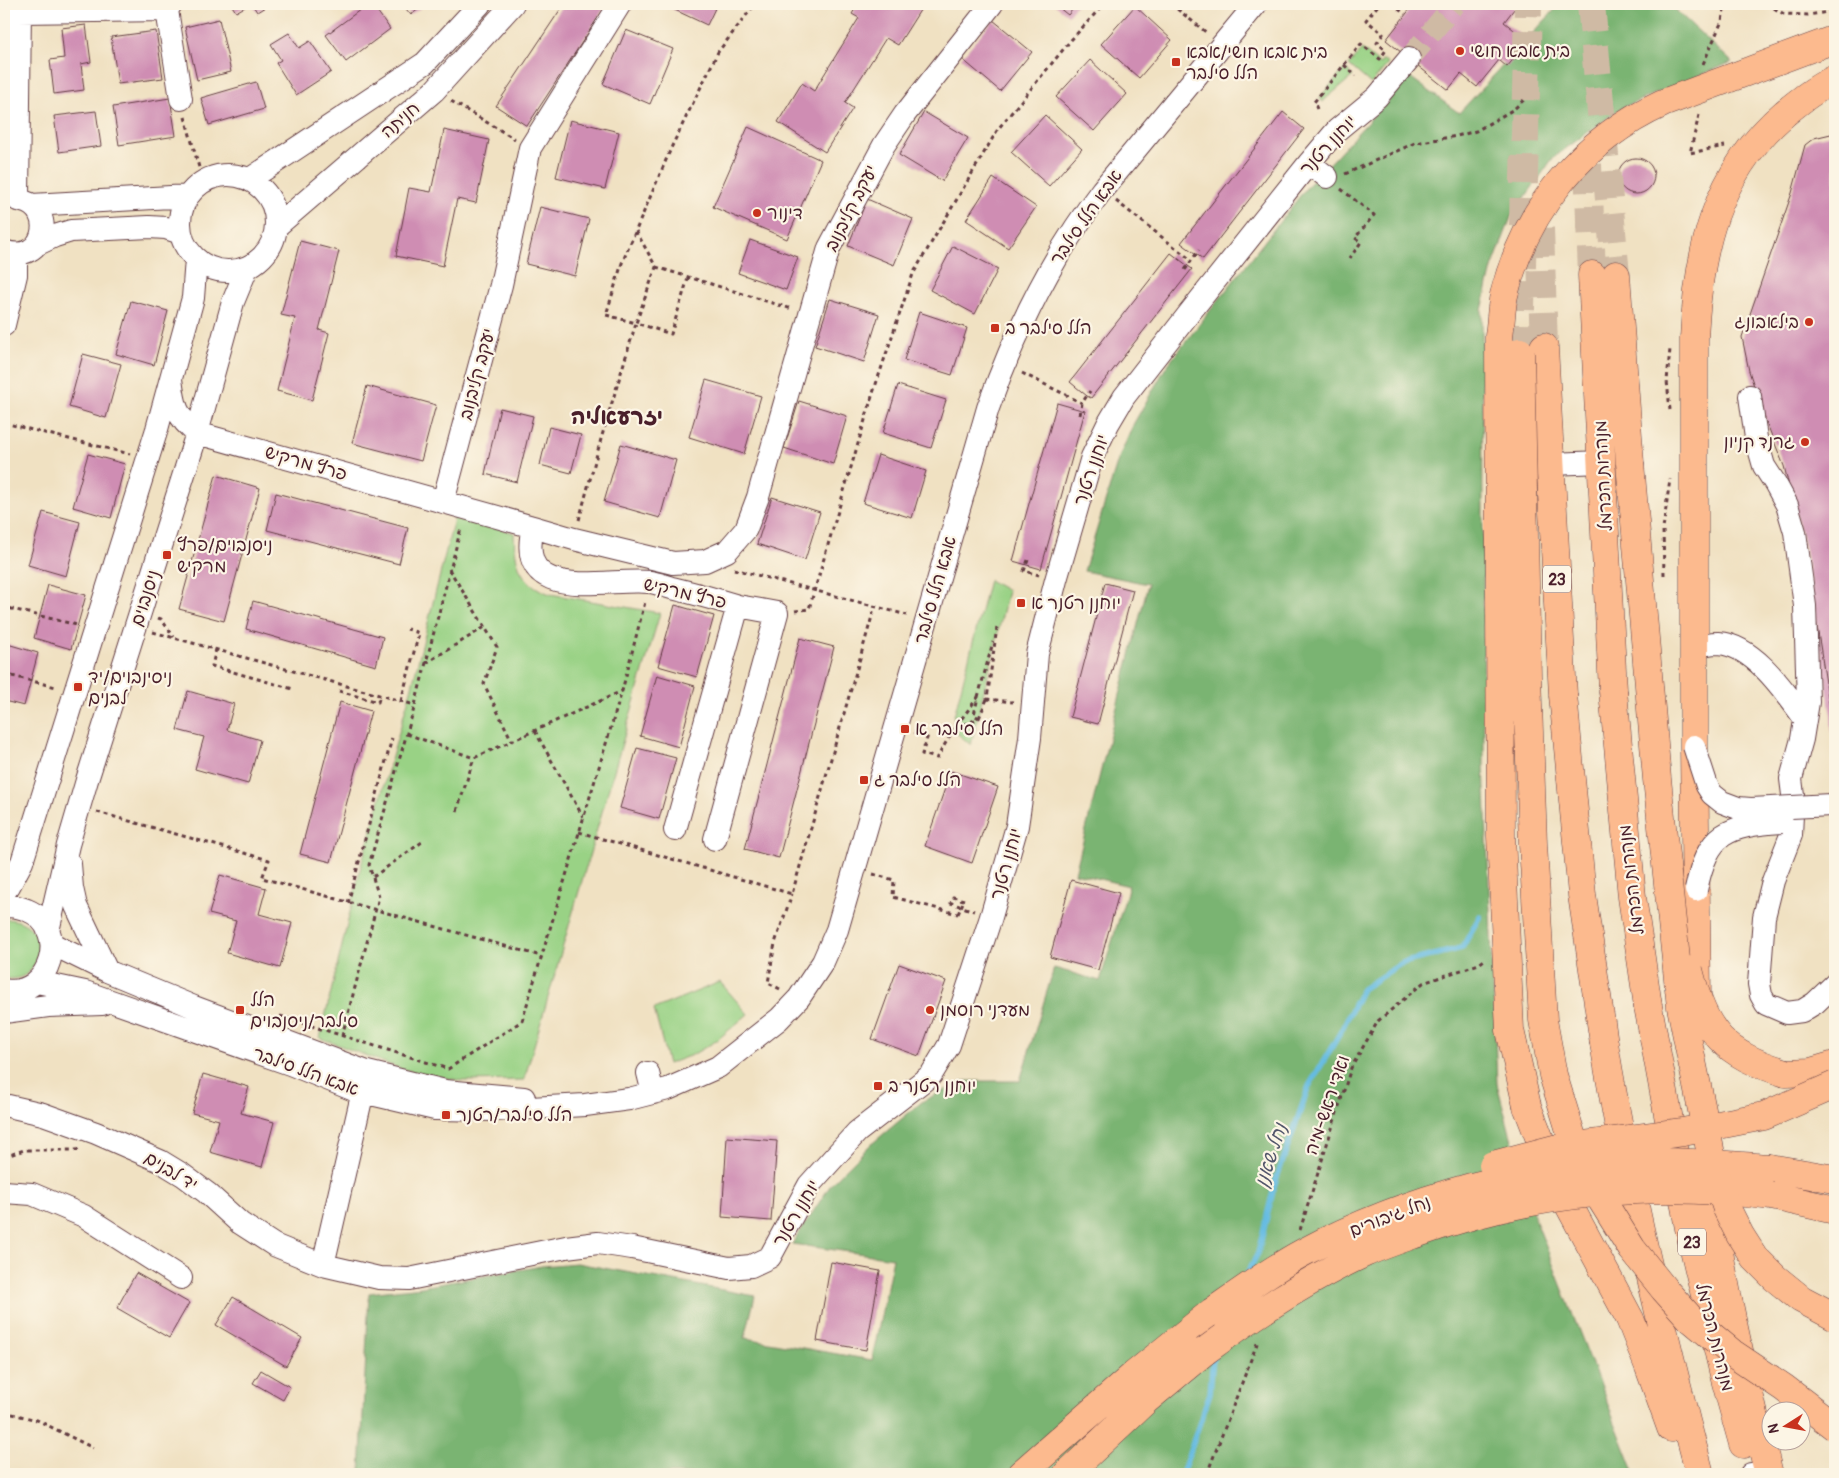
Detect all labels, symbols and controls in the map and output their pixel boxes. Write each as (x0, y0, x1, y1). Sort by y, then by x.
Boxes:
place label: בית אבא חושי (1470, 40, 1570, 63)
place label: בית אבא חושי/אבא הלל סילבר (1186, 41, 1327, 85)
marker: בית אבא חושי (1454, 45, 1466, 57)
marker: בית אבא חושי/אבא הלל סילבר (1170, 56, 1182, 68)
street label: חניתה (376, 97, 425, 144)
street label: יוחנן רטנר (1295, 111, 1362, 180)
street label: יעקב קליבנוב (820, 161, 883, 255)
street label: אבא הלל סילבר (1045, 165, 1128, 269)
place label: דינור (767, 202, 803, 225)
marker: דינור (751, 207, 763, 219)
place label: בילאבונג (1734, 311, 1799, 334)
marker: בילאבונג (1803, 316, 1815, 328)
place label: הלל סילבר ב (1005, 317, 1092, 340)
marker: הלל סילבר ב (989, 322, 1001, 334)
street label: יעקב קליבנוב (454, 326, 501, 422)
district label: יזרעאליה (571, 403, 663, 431)
street label: מנהרות הכרמל (1589, 420, 1618, 532)
place label: גרנד קניון (1723, 431, 1795, 454)
street label: יוחנן רטנר (1069, 432, 1114, 509)
marker: גרנד קניון (1799, 436, 1811, 448)
street label: פרץ מרקיש (262, 441, 350, 486)
place label: ניסנבוים/פרץ מרקיש (177, 534, 273, 578)
street label: אבא הלל סילבר (909, 534, 962, 647)
marker: ניסנבוים/פרץ מרקיש (161, 549, 173, 561)
road number: 23 (1543, 566, 1571, 592)
street label: ניסנבוים (126, 567, 165, 629)
street label: פרץ מרקיש (641, 573, 729, 614)
place label: יוחנן רטנר א (1031, 592, 1121, 615)
marker: יוחנן רטנר א (1015, 597, 1027, 609)
place label: ניסינבוים/יד לבנים (88, 666, 172, 710)
marker: ניסינבוים/יד לבנים (72, 681, 84, 693)
place label: הלל סילבר א (915, 718, 1003, 741)
marker: הלל סילבר א (899, 723, 911, 735)
place label: הלל סילבר ג (874, 769, 961, 792)
marker: הלל סילבר ג (858, 774, 870, 786)
street label: מנהרות הכרמל (1613, 823, 1650, 936)
street label: יוחנן רטנר (985, 826, 1028, 903)
place label: הלל סילבר/ניסנבוים (250, 989, 358, 1033)
place label: מעדני רוסמן (940, 999, 1030, 1022)
marker: הלל סילבר/ניסנבוים (234, 1004, 246, 1016)
marker: מעדני רוסמן (924, 1004, 936, 1016)
street label: אבא הלל סילבר (250, 1042, 362, 1101)
street label: ואדי ראש-מיה (1300, 1052, 1355, 1158)
place label: יוחנן רטנר ב (888, 1075, 976, 1098)
marker: יוחנן רטנר ב (872, 1080, 884, 1092)
place label: הלל סילבר/רטנר (456, 1104, 572, 1127)
marker: הלל סילבר/רטנר (440, 1109, 452, 1121)
water label: נחל שאנן (1249, 1119, 1293, 1190)
street label: יד לבנים (140, 1147, 202, 1196)
street label: יוחנן רטנר (768, 1176, 825, 1251)
street label: נחל גיבורים (1346, 1190, 1434, 1243)
road number: 23 (1678, 1228, 1706, 1256)
street label: מנהרות הכרמל (1690, 1280, 1739, 1394)
north arrow (1762, 1400, 1812, 1450)
text: N (1764, 1422, 1783, 1435)

